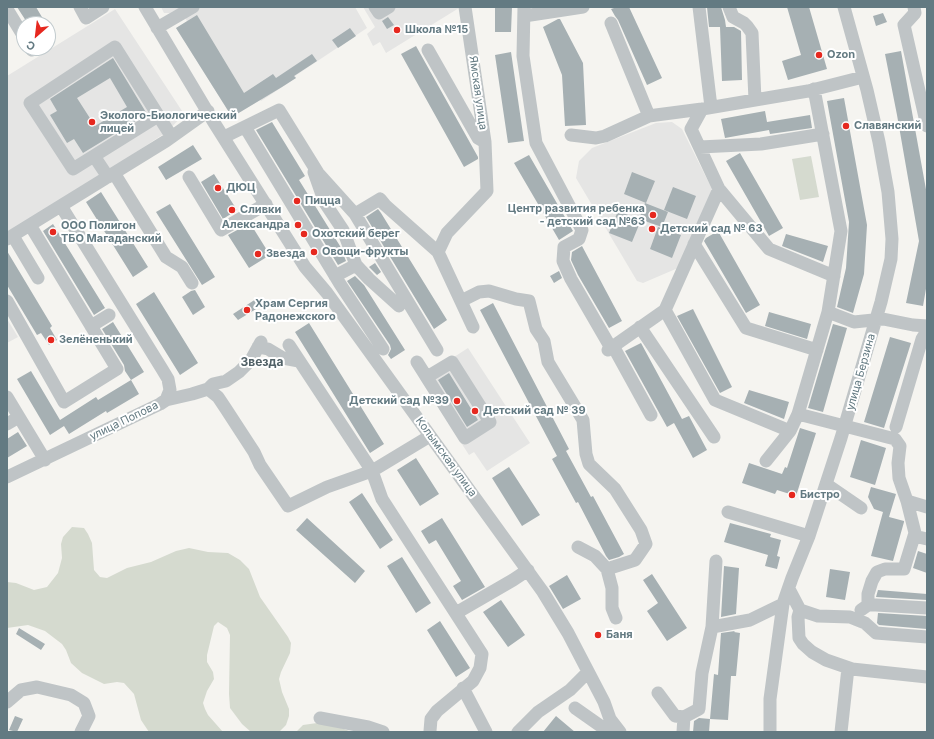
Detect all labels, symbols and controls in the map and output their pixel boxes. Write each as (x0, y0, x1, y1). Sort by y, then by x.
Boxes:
north arrow (16, 16, 56, 56)
place label: Школа №15 (405, 23, 468, 37)
marker: Школа №15 (392, 25, 402, 35)
text: С (24, 38, 38, 54)
place label: Ozon (827, 48, 855, 62)
marker: Ozon (814, 50, 824, 60)
street label: Ямская улица (466, 55, 490, 131)
place label: Эколого-Биологический лицей (100, 109, 237, 135)
marker: Эколого-Биологический лицей (87, 117, 97, 127)
place label: Славянский (854, 119, 921, 133)
marker: Славянский (841, 121, 851, 131)
place label: ДЮЦ (226, 181, 255, 195)
marker: ДЮЦ (213, 183, 223, 193)
place label: Пицца (305, 194, 341, 208)
marker: Пицца (292, 196, 302, 206)
place label: Центр развития ребенка - детский сад №63 (508, 202, 645, 228)
place label: Сливки (240, 203, 281, 217)
marker: Сливки (227, 205, 237, 215)
marker: Центр развития ребенка - детский сад №63 (648, 210, 658, 220)
place label: Александра (222, 218, 290, 232)
place label: ООО Полигон ТБО Магаданский (61, 219, 162, 245)
marker: Александра (293, 220, 303, 230)
place label: Детский сад № 63 (660, 222, 763, 236)
marker: Детский сад № 63 (647, 224, 657, 234)
marker: ООО Полигон ТБО Магаданский (48, 227, 58, 237)
place label: Охотский берег (312, 227, 400, 241)
marker: Охотский берег (299, 229, 309, 239)
place label: Овощи-фрукты (322, 245, 408, 259)
place label: Звезда (266, 247, 305, 261)
marker: Овощи-фрукты (309, 247, 319, 257)
marker: Звезда (253, 249, 263, 259)
place label: Храм Сергия Радонежского (255, 297, 336, 323)
marker: Храм Сергия Радонежского (242, 305, 252, 315)
street label: улица Берзина (844, 332, 878, 412)
place label: Зелёненький (59, 333, 133, 347)
marker: Зелёненький (46, 335, 56, 345)
district label: Звезда (240, 355, 284, 369)
place label: Детский сад №39 (349, 394, 449, 408)
marker: Детский сад №39 (452, 396, 462, 406)
street label: улица Попова (88, 399, 160, 443)
place label: Детский сад № 39 (483, 404, 586, 418)
marker: Детский сад № 39 (470, 406, 480, 416)
street label: Колымская улица (413, 415, 479, 499)
place label: Бистро (800, 488, 840, 502)
marker: Бистро (787, 490, 797, 500)
place label: Баня (606, 628, 633, 642)
marker: Баня (593, 630, 603, 640)

